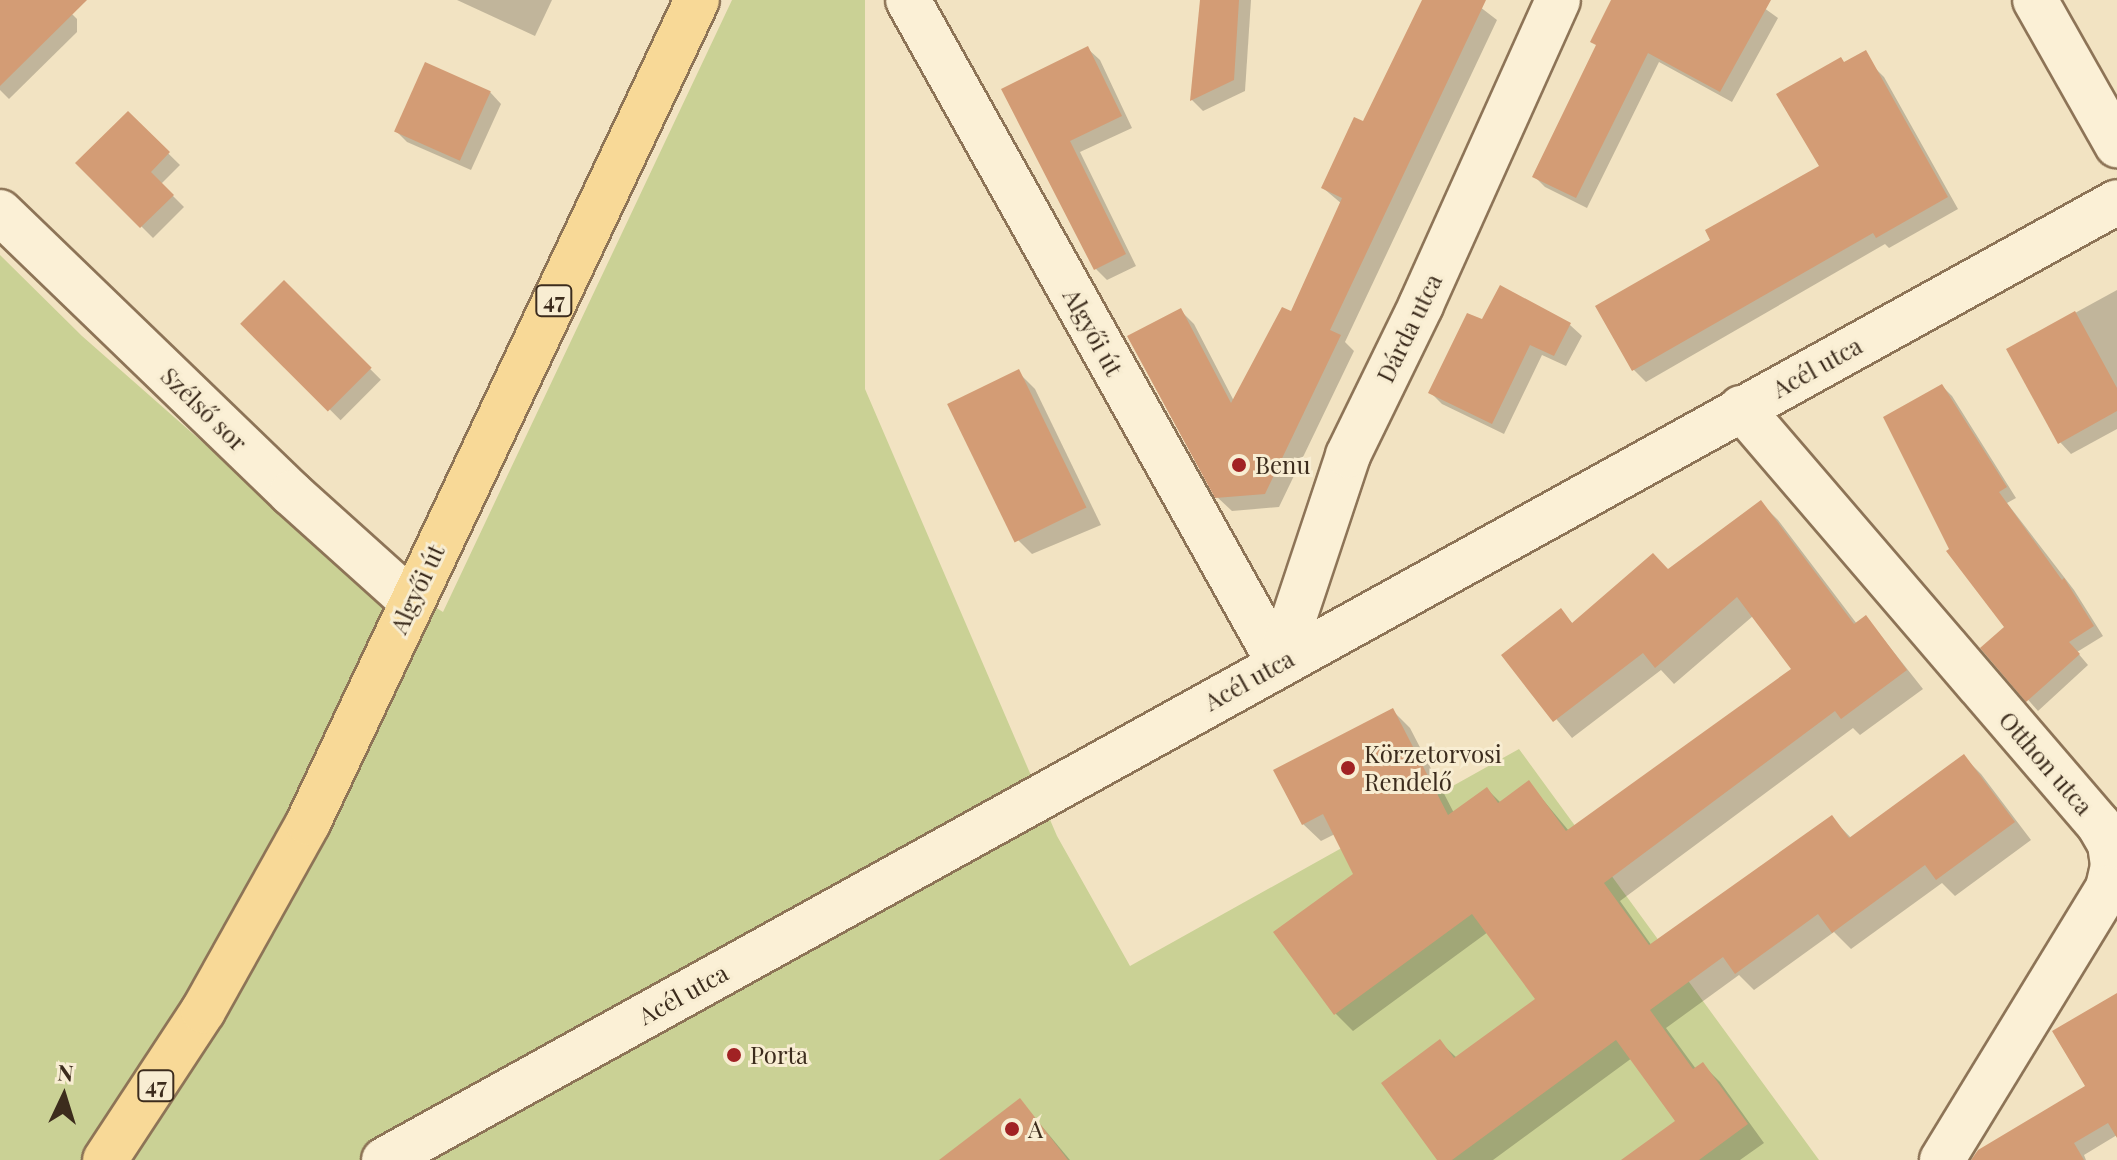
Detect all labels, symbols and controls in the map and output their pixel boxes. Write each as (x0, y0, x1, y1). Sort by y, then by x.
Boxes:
street label: Dárda utca (1370, 269, 1448, 387)
road number: 47 (534, 283, 574, 319)
street label: Algyői út (1057, 284, 1129, 380)
street label: Acél utca (1767, 331, 1867, 403)
street label: Szélső sor (155, 361, 253, 457)
place label: Benu (1255, 451, 1310, 479)
marker: Benu (1230, 456, 1248, 474)
street label: Algyői út (384, 540, 450, 638)
street label: Acél utca (1199, 644, 1299, 716)
street label: Otthon utca (1993, 705, 2099, 821)
place label: Körzetorvosi Rendelő (1364, 740, 1502, 796)
marker: Körzetorvosi Rendelő (1339, 759, 1357, 777)
street label: Acél utca (633, 958, 733, 1030)
place label: Porta (750, 1041, 808, 1069)
marker: Porta (725, 1046, 743, 1064)
north arrow (24, 1056, 104, 1136)
text: N (57, 1057, 75, 1088)
road number: 47 (136, 1068, 176, 1104)
place label: A (1028, 1115, 1043, 1143)
marker: A (1003, 1120, 1021, 1138)

